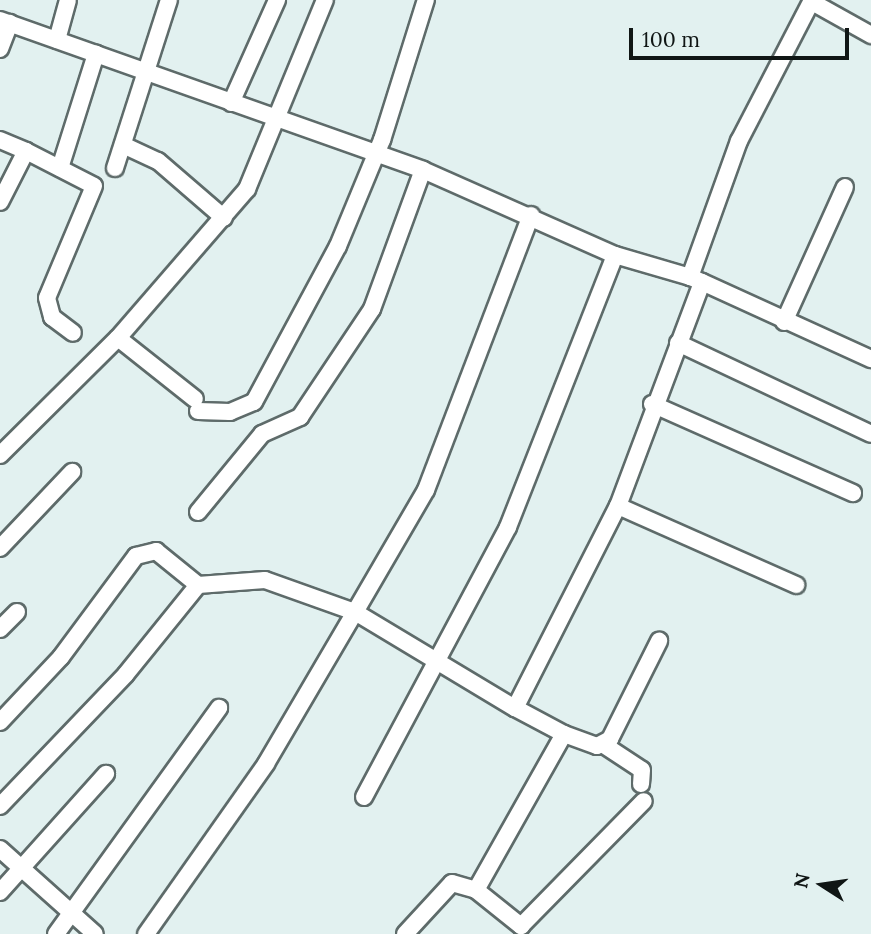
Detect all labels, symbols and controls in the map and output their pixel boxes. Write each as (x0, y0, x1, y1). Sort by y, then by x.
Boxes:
scale bar (633, 14, 854, 58)
text: 100 m (642, 26, 700, 53)
north arrow (787, 850, 857, 920)
text: N (788, 871, 815, 890)

